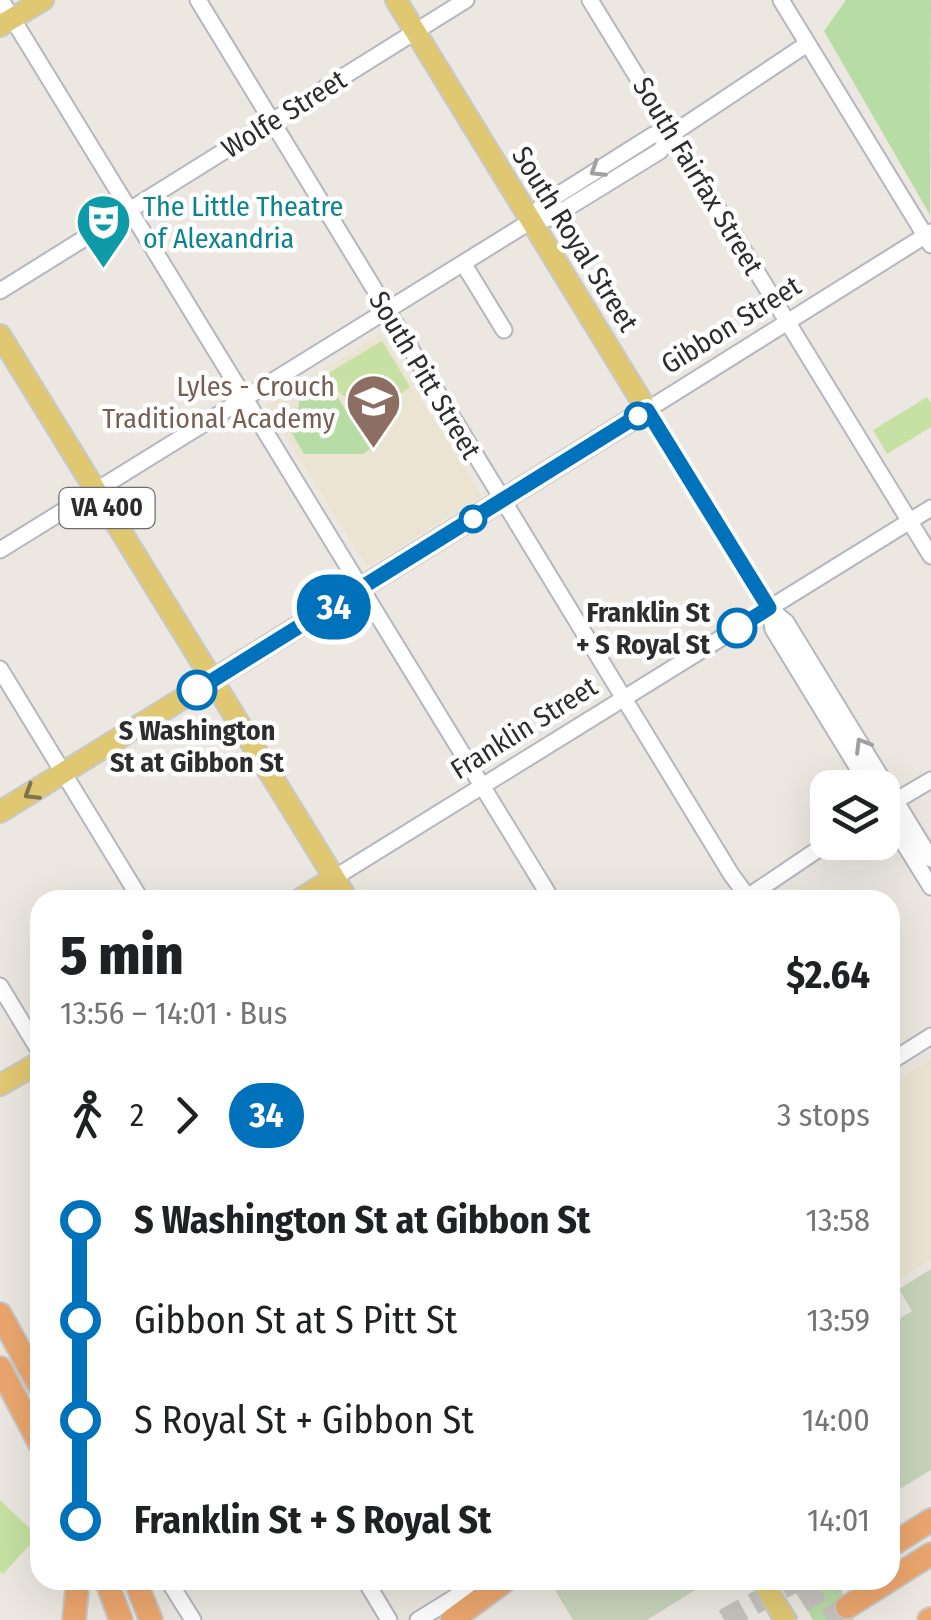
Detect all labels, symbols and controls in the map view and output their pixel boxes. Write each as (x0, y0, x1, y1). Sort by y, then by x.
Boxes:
street label: Wolfe Street (216, 62, 353, 165)
street label: South Fairfax Street (626, 71, 770, 281)
street label: South Royal Street (505, 141, 645, 338)
one-way arrow (590, 157, 608, 176)
place label: The Little Theatre of Alexandria (143, 190, 343, 255)
theatre icon: The Little Theatre of Alexandria (74, 192, 134, 271)
street label: Gibbon Street (655, 269, 807, 381)
street label: South Pitt Street (362, 285, 488, 465)
place label: Lyles - Crouch Traditional Academy (102, 370, 335, 435)
school or university icon: Lyles - Crouch Traditional Academy (344, 372, 404, 451)
unlabelled marker (625, 403, 651, 429)
road number: VA 400 (59, 488, 154, 528)
unlabelled marker (460, 506, 486, 532)
line badge: 34 (289, 574, 379, 640)
text: 34 (317, 586, 351, 628)
place label: Franklin St + S Royal St (576, 596, 711, 661)
marker: Franklin St + S Royal St (718, 609, 756, 647)
street label: Franklin Street (445, 669, 604, 786)
marker: S Washington St at Gibbon St (178, 671, 216, 709)
place label: S Washington St at Gibbon St (110, 714, 285, 779)
one-way arrow (855, 738, 874, 756)
map controls (810, 770, 900, 860)
button: layers (810, 770, 900, 860)
one-way arrow (24, 781, 42, 800)
text: 5 min (60, 923, 183, 989)
text: $2.64 (786, 952, 870, 998)
text: 13:56 – 14:01 · Bus (60, 994, 287, 1032)
icon: walk (60, 1088, 115, 1143)
icon: forward (159, 1088, 214, 1143)
text: 34 (249, 1094, 284, 1136)
text: 2 (130, 1096, 144, 1134)
text: 3 stops (777, 1096, 870, 1134)
text: S Washington St at Gibbon St (134, 1197, 590, 1243)
text: 13:58 (805, 1201, 870, 1239)
text: Gibbon St at S Pitt St (134, 1297, 457, 1343)
text: 13:59 (806, 1301, 870, 1339)
text: S Royal St + Gibbon St (134, 1397, 474, 1443)
text: 14:00 (802, 1401, 870, 1439)
text: Franklin St + S Royal St (134, 1497, 491, 1543)
text: 14:01 (807, 1501, 870, 1539)

